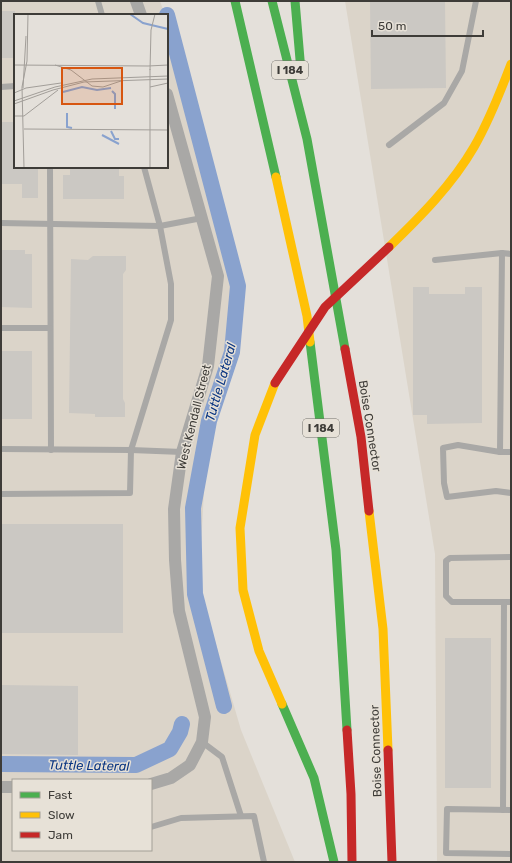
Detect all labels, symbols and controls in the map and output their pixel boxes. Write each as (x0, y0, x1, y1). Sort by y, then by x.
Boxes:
scale bar (372, 12, 483, 38)
inset map (14, 14, 168, 168)
text: 50 m (378, 19, 406, 33)
road number: I 184 (272, 61, 308, 79)
water label: Tuttle Lateral (202, 340, 239, 423)
street label: West Kendall Street (174, 363, 214, 471)
street label: Boise Connector (356, 379, 384, 473)
road number: I 184 (303, 419, 339, 437)
street label: Boise Connector (367, 704, 385, 797)
water label: Tuttle Lateral (48, 757, 130, 774)
legend (12, 779, 152, 851)
text: Fast (48, 788, 72, 802)
text: Slow (48, 808, 75, 822)
text: Jam (48, 828, 73, 842)

